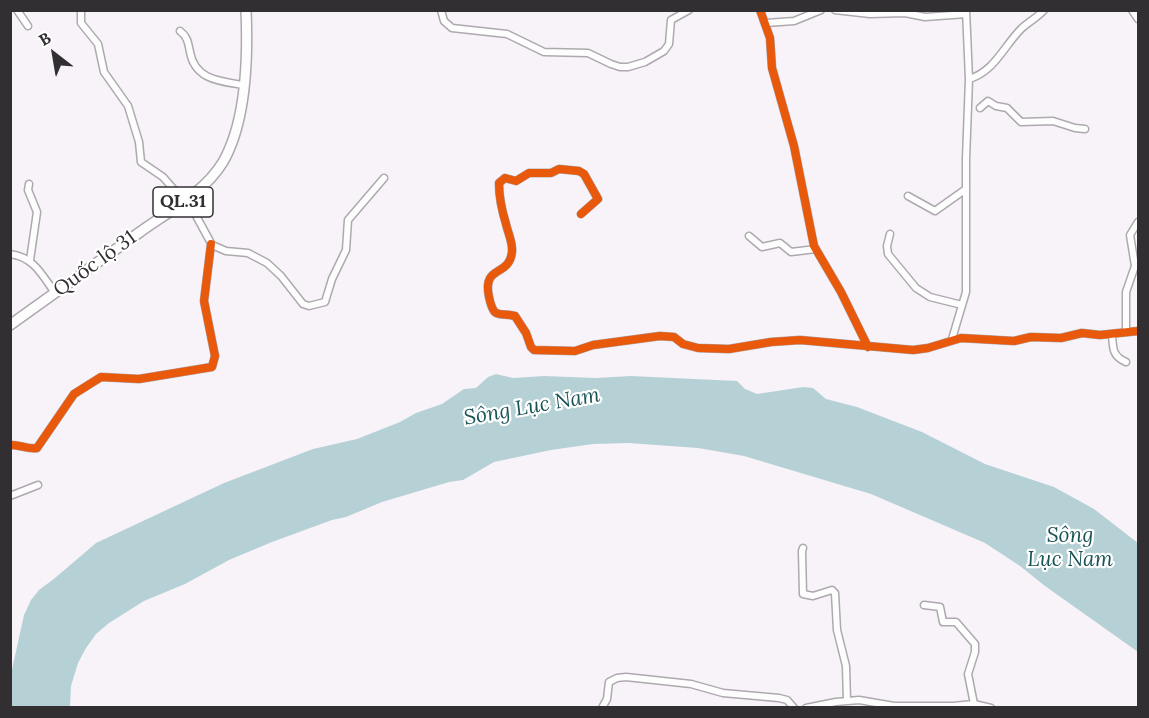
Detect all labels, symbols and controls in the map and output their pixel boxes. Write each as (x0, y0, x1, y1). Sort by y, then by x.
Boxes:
north arrow (24, 24, 84, 84)
text: B (35, 27, 54, 50)
road number: QL.31 (153, 187, 213, 217)
street label: Quốc lộ 31 (49, 226, 141, 302)
water label: Sông Lục Nam (462, 383, 602, 431)
water label: Sông Lục Nam (1027, 523, 1113, 573)

